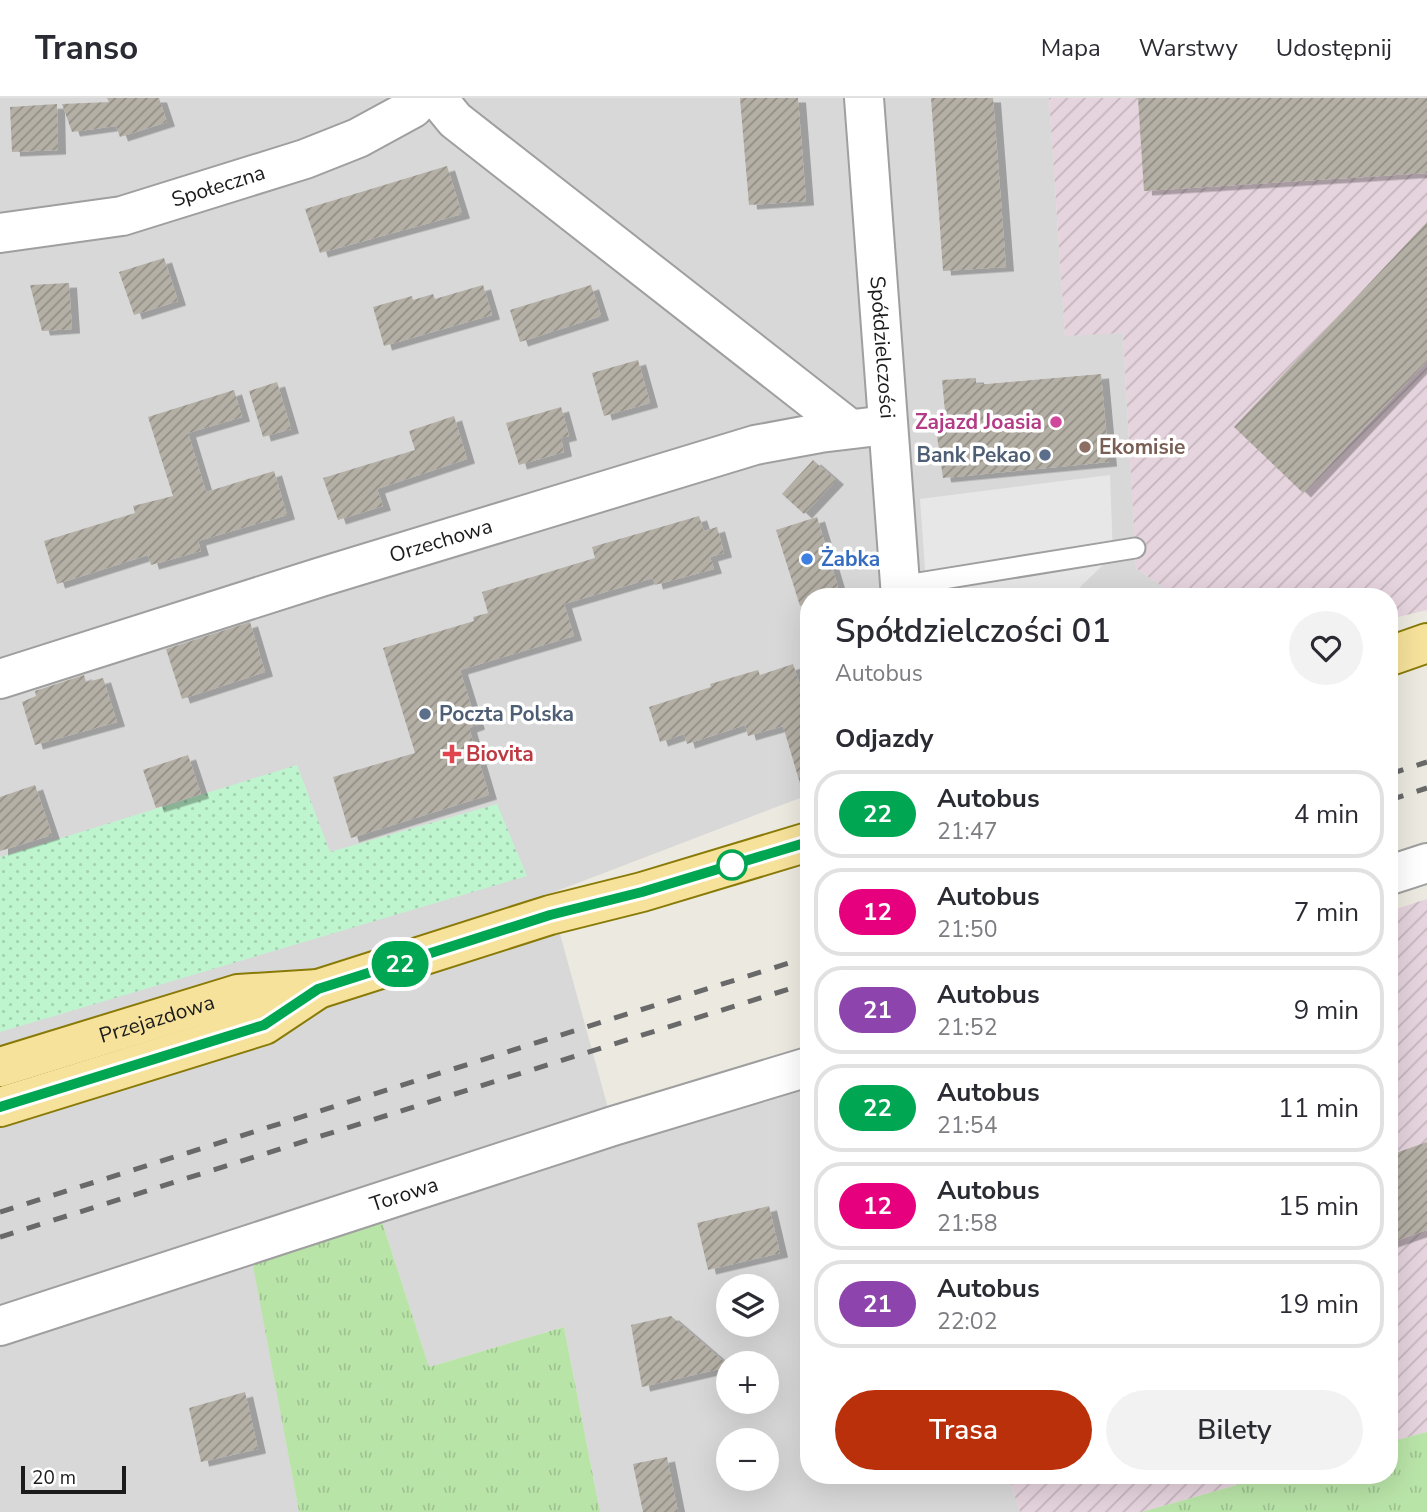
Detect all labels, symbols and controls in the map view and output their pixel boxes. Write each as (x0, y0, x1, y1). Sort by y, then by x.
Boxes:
text: Transo (35, 26, 138, 71)
text: Mapa (1041, 32, 1101, 64)
text: Warstwy (1139, 32, 1238, 64)
text: Udostępnij (1276, 32, 1392, 64)
street label: Społeczna (168, 158, 269, 214)
street label: Spółdzielczości (863, 275, 902, 420)
place label: Zajazd Joasia (915, 408, 1042, 436)
marker: Zajazd Joasia (1048, 414, 1064, 430)
place label: Ekomisie (1099, 433, 1185, 461)
marker: Ekomisie (1077, 439, 1093, 455)
place label: Bank Pekao (917, 441, 1031, 469)
marker: Bank Pekao (1037, 447, 1053, 463)
street label: Orzechowa (386, 512, 496, 569)
place label: Żabka (821, 545, 880, 573)
marker: Żabka (799, 551, 815, 567)
text: Spółdzielczości 01 (835, 609, 1111, 654)
button: heart (1289, 611, 1363, 685)
text: Autobus (835, 658, 923, 689)
place label: Poczta Polska (439, 700, 574, 728)
marker: Poczta Polska (417, 706, 433, 722)
text: Odjazdy (835, 721, 933, 756)
place label: Biovita (466, 740, 534, 768)
marker: Biovita (444, 746, 460, 762)
text: Autobus (937, 781, 1040, 816)
text: 4 min (1294, 797, 1359, 832)
text: 22 (863, 798, 892, 830)
text: 21:47 (937, 816, 997, 847)
unlabelled marker (717, 850, 747, 880)
text: Autobus (937, 879, 1040, 914)
text: 7 min (1294, 895, 1359, 930)
text: 12 (863, 896, 892, 928)
text: 21:50 (937, 914, 997, 945)
line badge: 22 (368, 941, 432, 987)
text: 22 (386, 948, 414, 980)
text: Autobus (937, 977, 1040, 1012)
street label: Przejazdowa (96, 988, 218, 1050)
text: 9 min (1294, 993, 1359, 1028)
text: 21 (863, 994, 892, 1026)
text: 21:52 (937, 1012, 997, 1043)
text: Autobus (937, 1075, 1040, 1110)
text: 11 min (1278, 1091, 1359, 1126)
text: 22 (863, 1092, 892, 1124)
text: 21:54 (937, 1110, 997, 1141)
street label: Torowa (366, 1170, 442, 1218)
text: Autobus (937, 1173, 1040, 1208)
text: 15 min (1278, 1189, 1359, 1224)
text: 12 (863, 1190, 892, 1222)
text: 21:58 (937, 1208, 997, 1239)
text: Autobus (937, 1271, 1040, 1306)
map controls (716, 1274, 779, 1491)
button: layers (716, 1274, 779, 1337)
text: 19 min (1278, 1287, 1359, 1322)
text: 21 (863, 1288, 892, 1320)
text: 22:02 (937, 1306, 997, 1337)
button: + (716, 1351, 779, 1414)
button: Trasa (835, 1390, 1092, 1470)
button: Bilety (1106, 1390, 1363, 1470)
button: − (716, 1428, 779, 1491)
scale bar (21, 1463, 126, 1495)
text: 20 m (32, 1465, 76, 1491)

